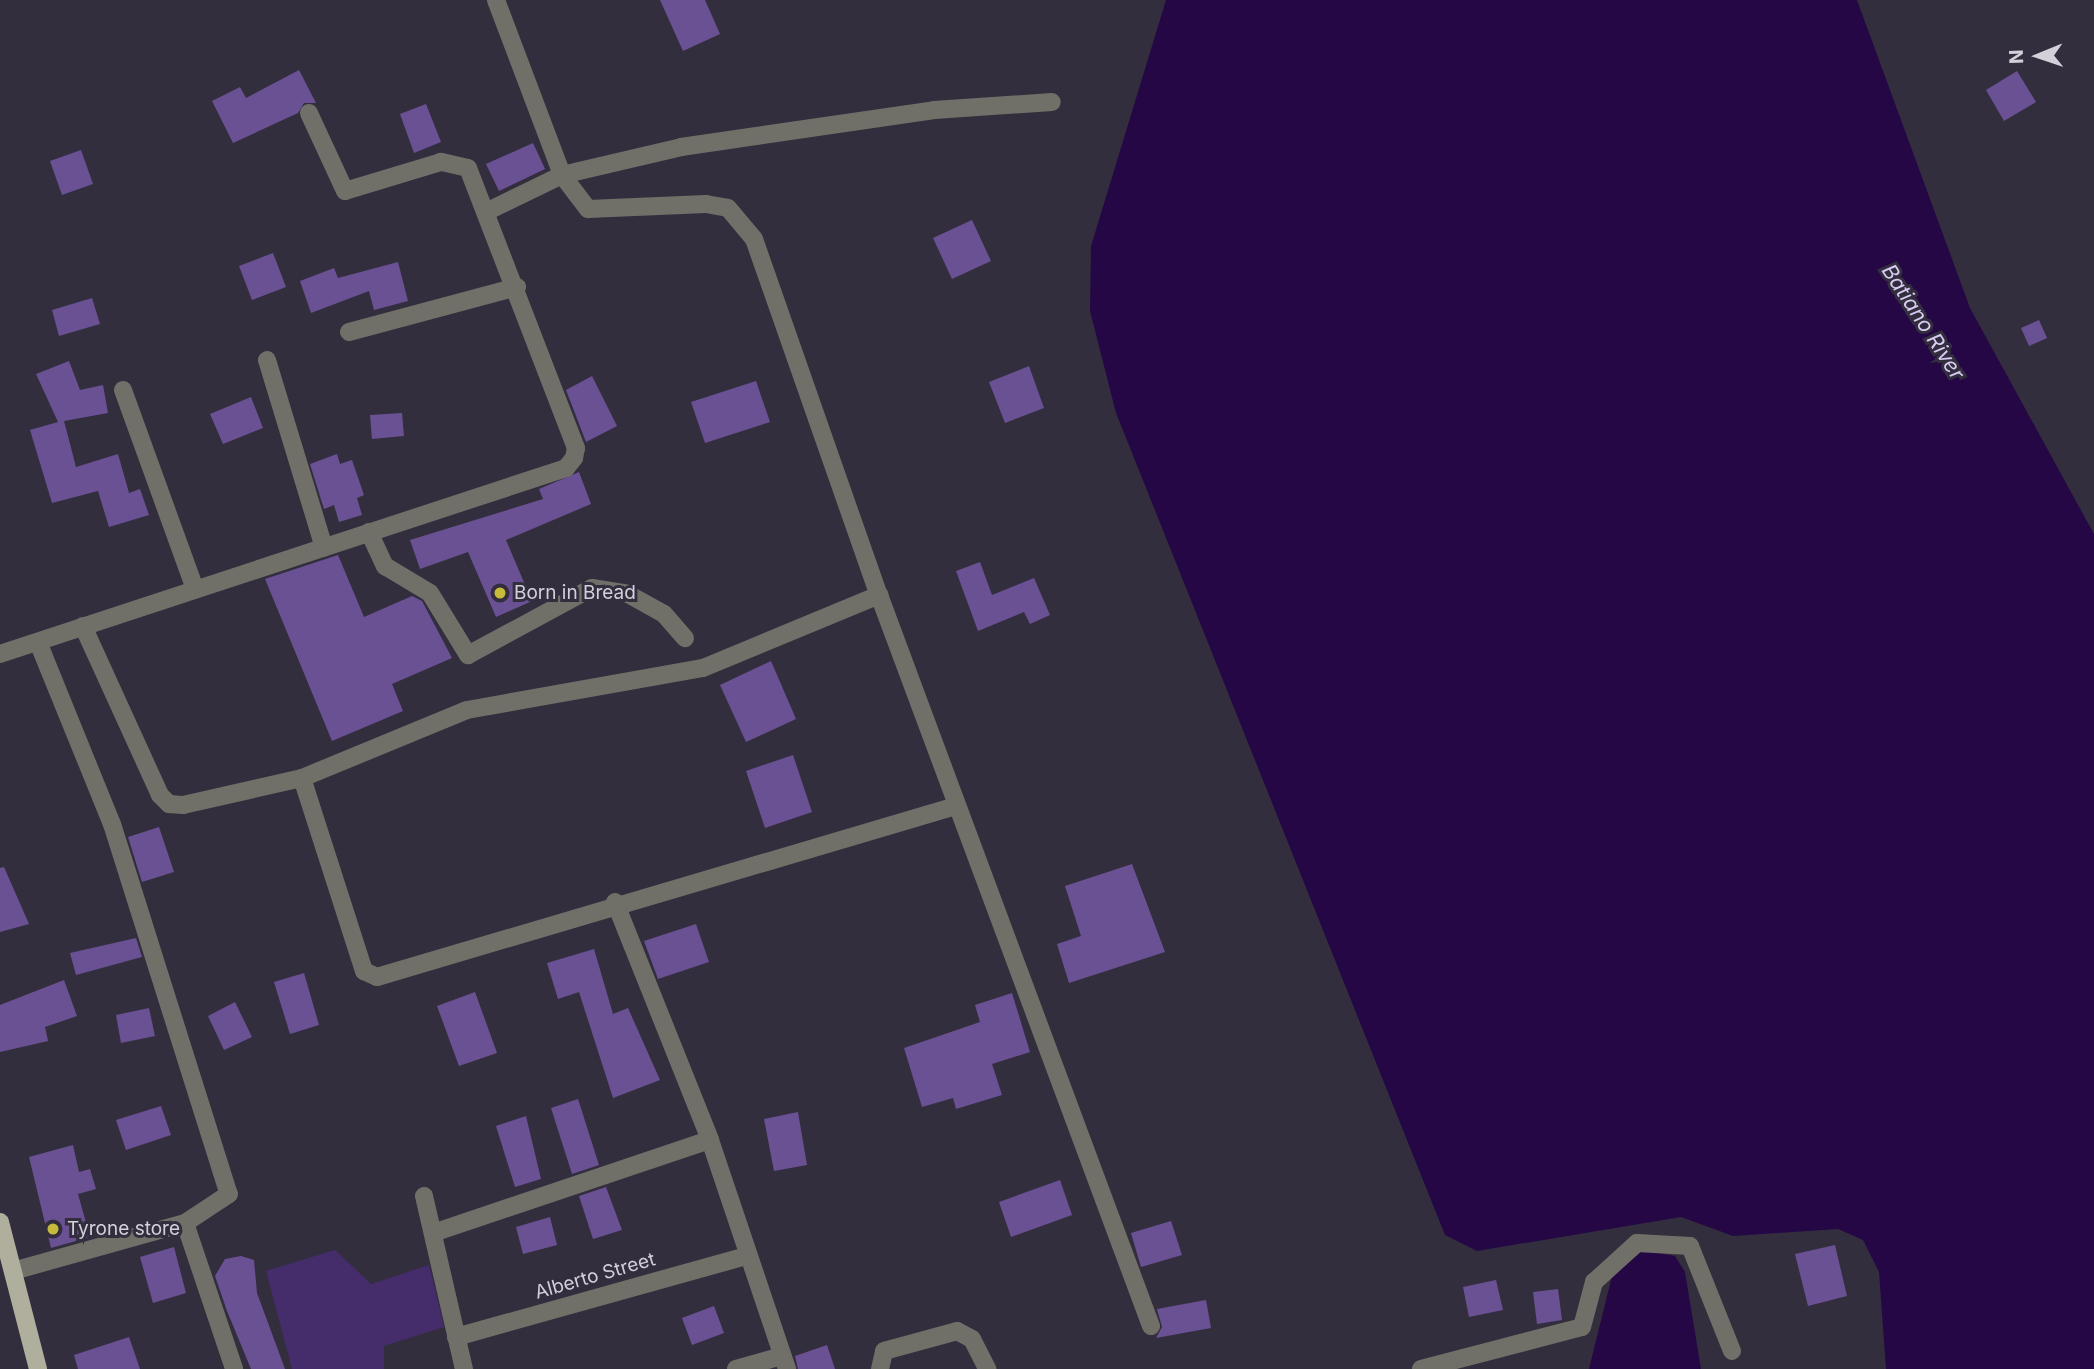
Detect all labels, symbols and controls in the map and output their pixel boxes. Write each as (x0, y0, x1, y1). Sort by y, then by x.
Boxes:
north arrow (2003, 21, 2073, 91)
text: N (2005, 49, 2028, 64)
water label: Batiano River (1876, 260, 1970, 384)
place label: Born in Bread (514, 582, 636, 604)
marker: Born in Bread (492, 585, 508, 601)
place label: Tyrone store (67, 1218, 180, 1240)
marker: Tyrone store (45, 1221, 61, 1237)
street label: Alberto Street (532, 1248, 658, 1304)

